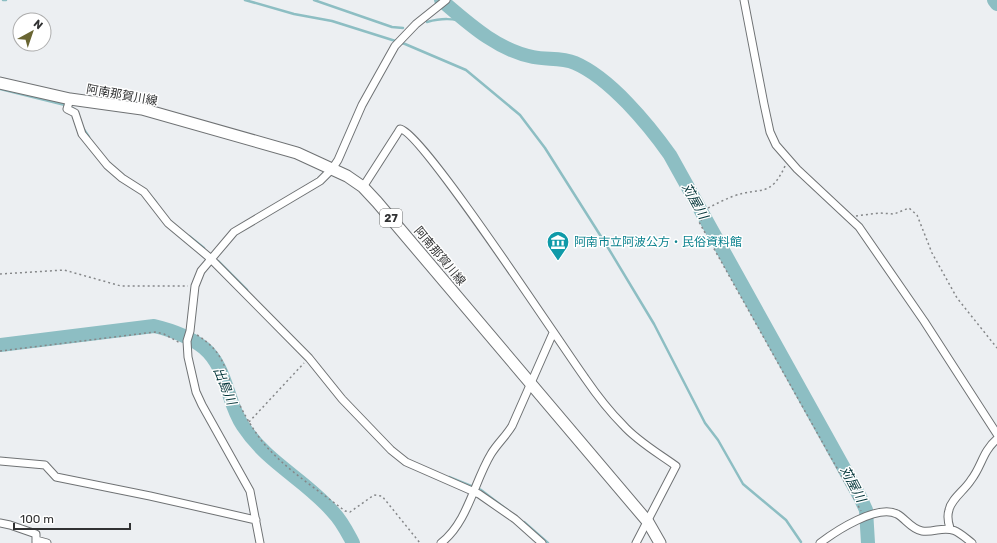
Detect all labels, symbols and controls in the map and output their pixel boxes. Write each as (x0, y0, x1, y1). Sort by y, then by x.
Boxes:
north arrow (12, 12, 52, 52)
text: N (31, 17, 45, 32)
street label: 阿南那賀川線 (85, 82, 159, 108)
water label: 苅屋川 (679, 180, 712, 223)
road number: 27 (380, 209, 402, 227)
street label: 阿南那賀川線 (411, 224, 469, 288)
museum icon: 阿南市立阿波公方・民俗資料館 (545, 229, 571, 262)
place label: 阿南市立阿波公方・民俗資料館 (574, 235, 742, 249)
water label: 出島川 (211, 365, 240, 409)
water label: 苅屋川 (837, 463, 870, 506)
scale bar (14, 505, 130, 531)
text: 100 m (20, 512, 54, 526)

